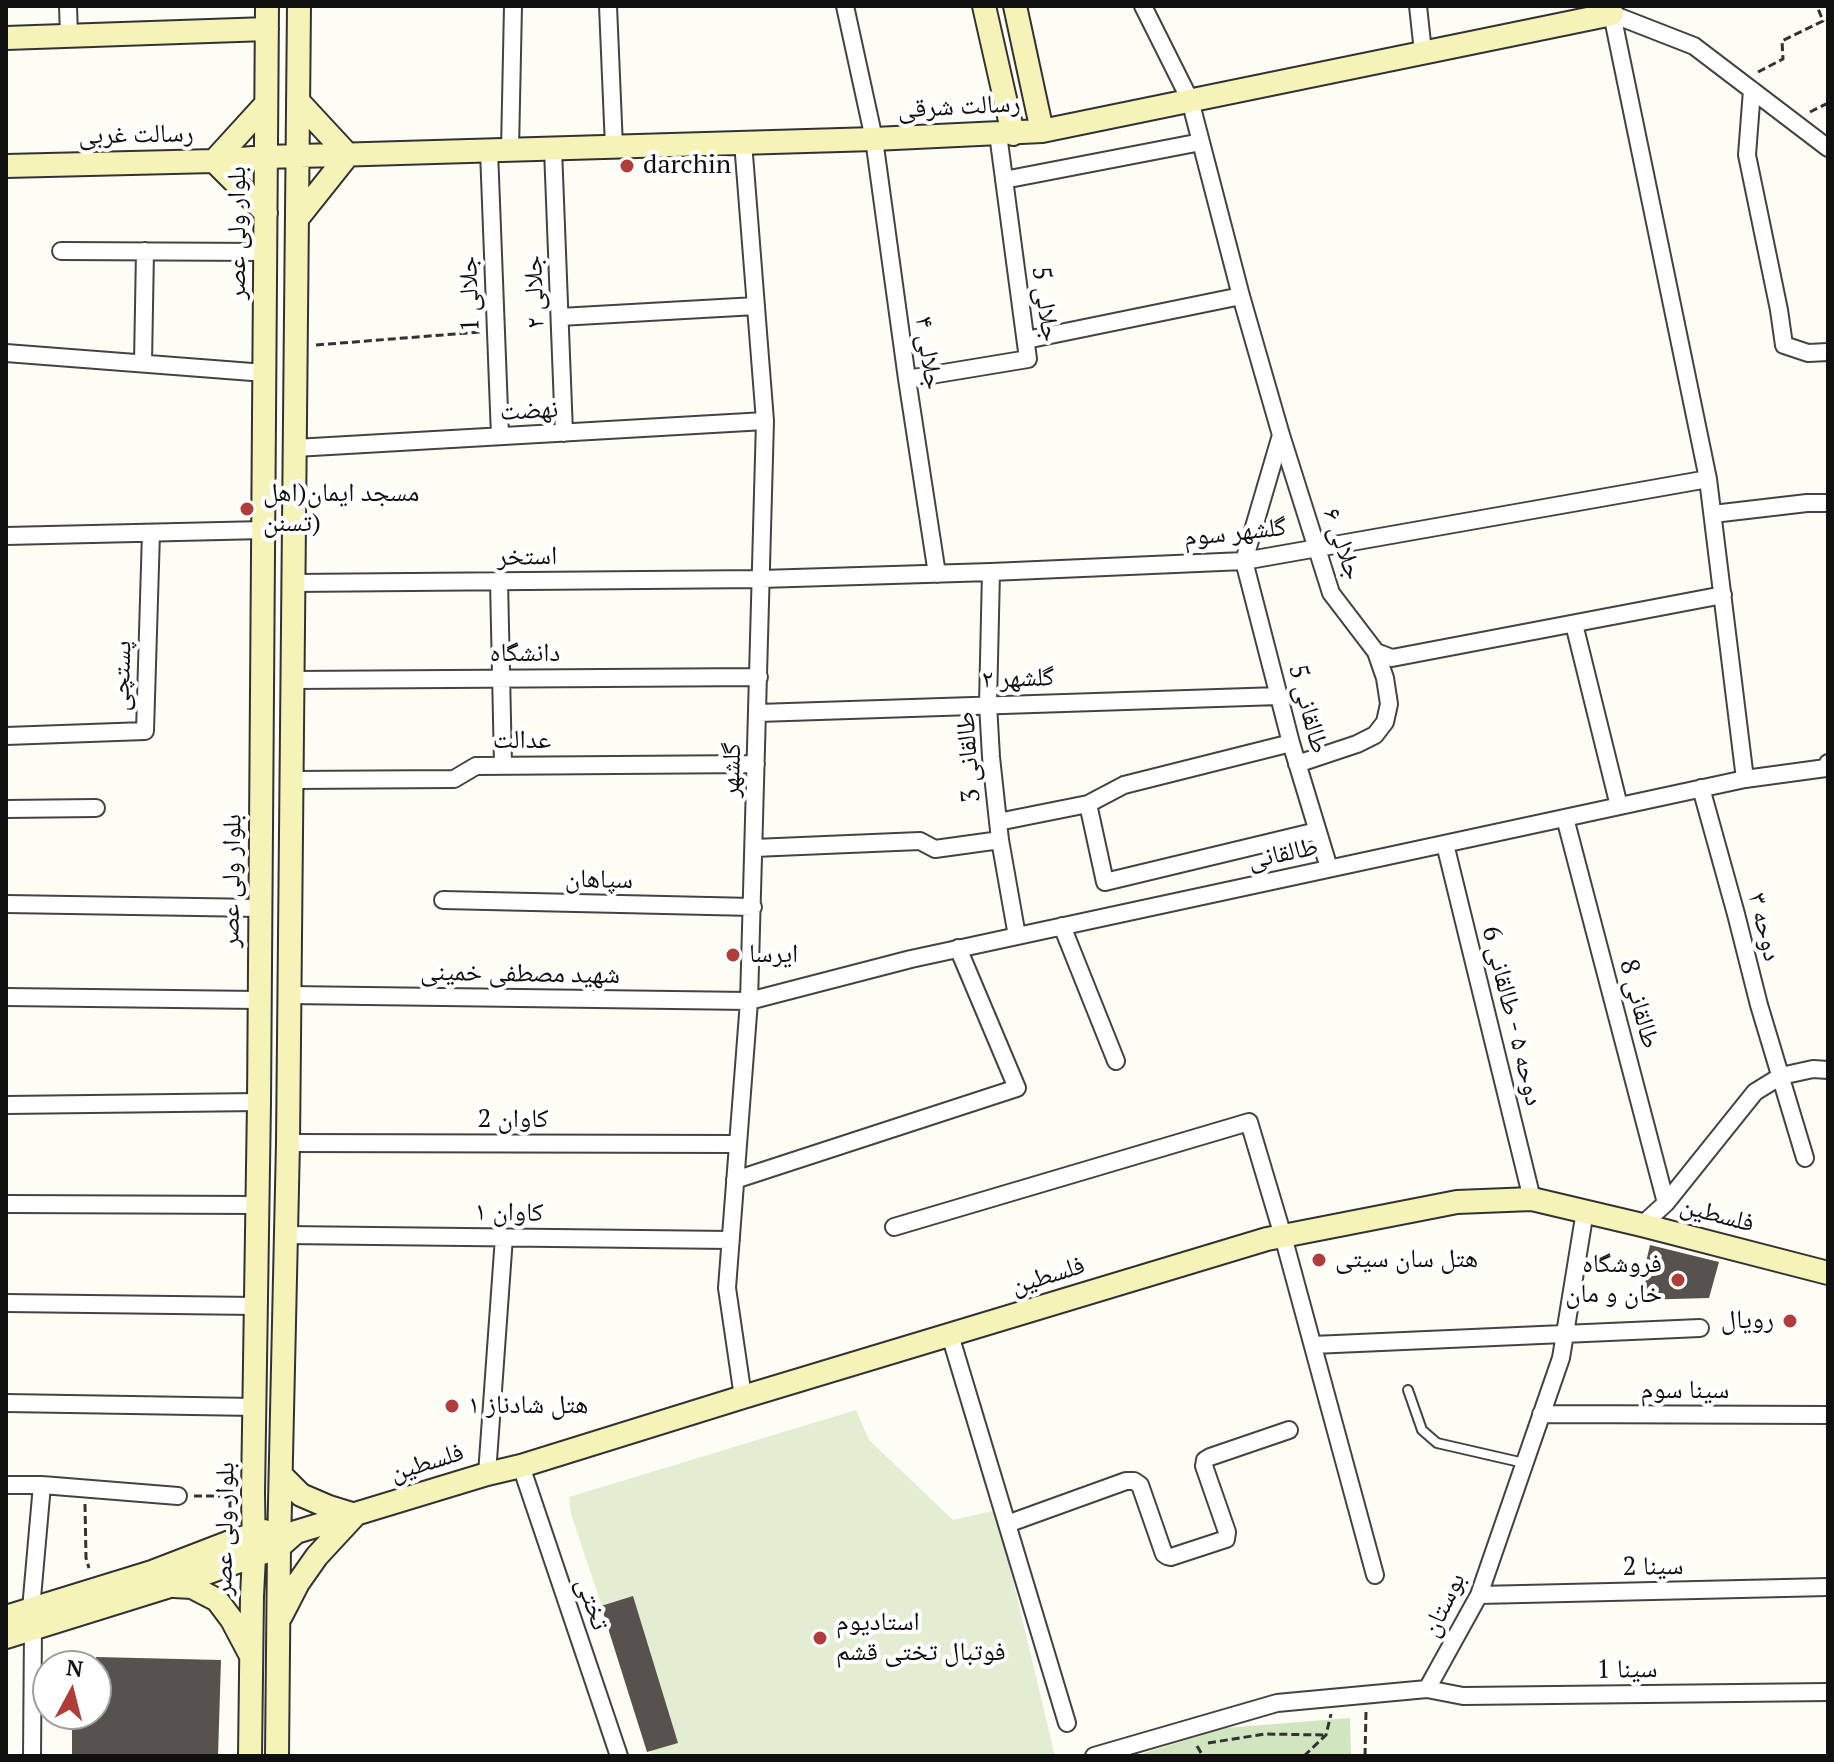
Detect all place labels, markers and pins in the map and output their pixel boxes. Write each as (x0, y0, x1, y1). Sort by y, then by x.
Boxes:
place label: darchin (643, 150, 731, 182)
marker: darchin (618, 157, 636, 175)
place label: مسجد ایمان(اهل تسنن) (263, 478, 419, 540)
marker: مسجد ایمان(اهل تسنن) (238, 500, 256, 518)
place label: ایرسا (749, 939, 798, 971)
marker: ایرسا (724, 946, 742, 964)
place label: هتل سان سیتی (1335, 1244, 1478, 1276)
place label: فروشگاه خان و مان (1565, 1249, 1662, 1310)
marker: هتل سان سیتی (1310, 1251, 1328, 1269)
marker: فروشگاه خان و مان (1669, 1271, 1687, 1289)
place label: رویال (1721, 1305, 1774, 1337)
marker: رویال (1781, 1312, 1799, 1330)
place label: هتل شادناز ۱ (468, 1390, 588, 1422)
marker: هتل شادناز ۱ (443, 1397, 461, 1415)
place label: استادیوم فوتبال تختی قشم (836, 1607, 1006, 1668)
marker: استادیوم فوتبال تختی قشم (811, 1629, 829, 1647)

